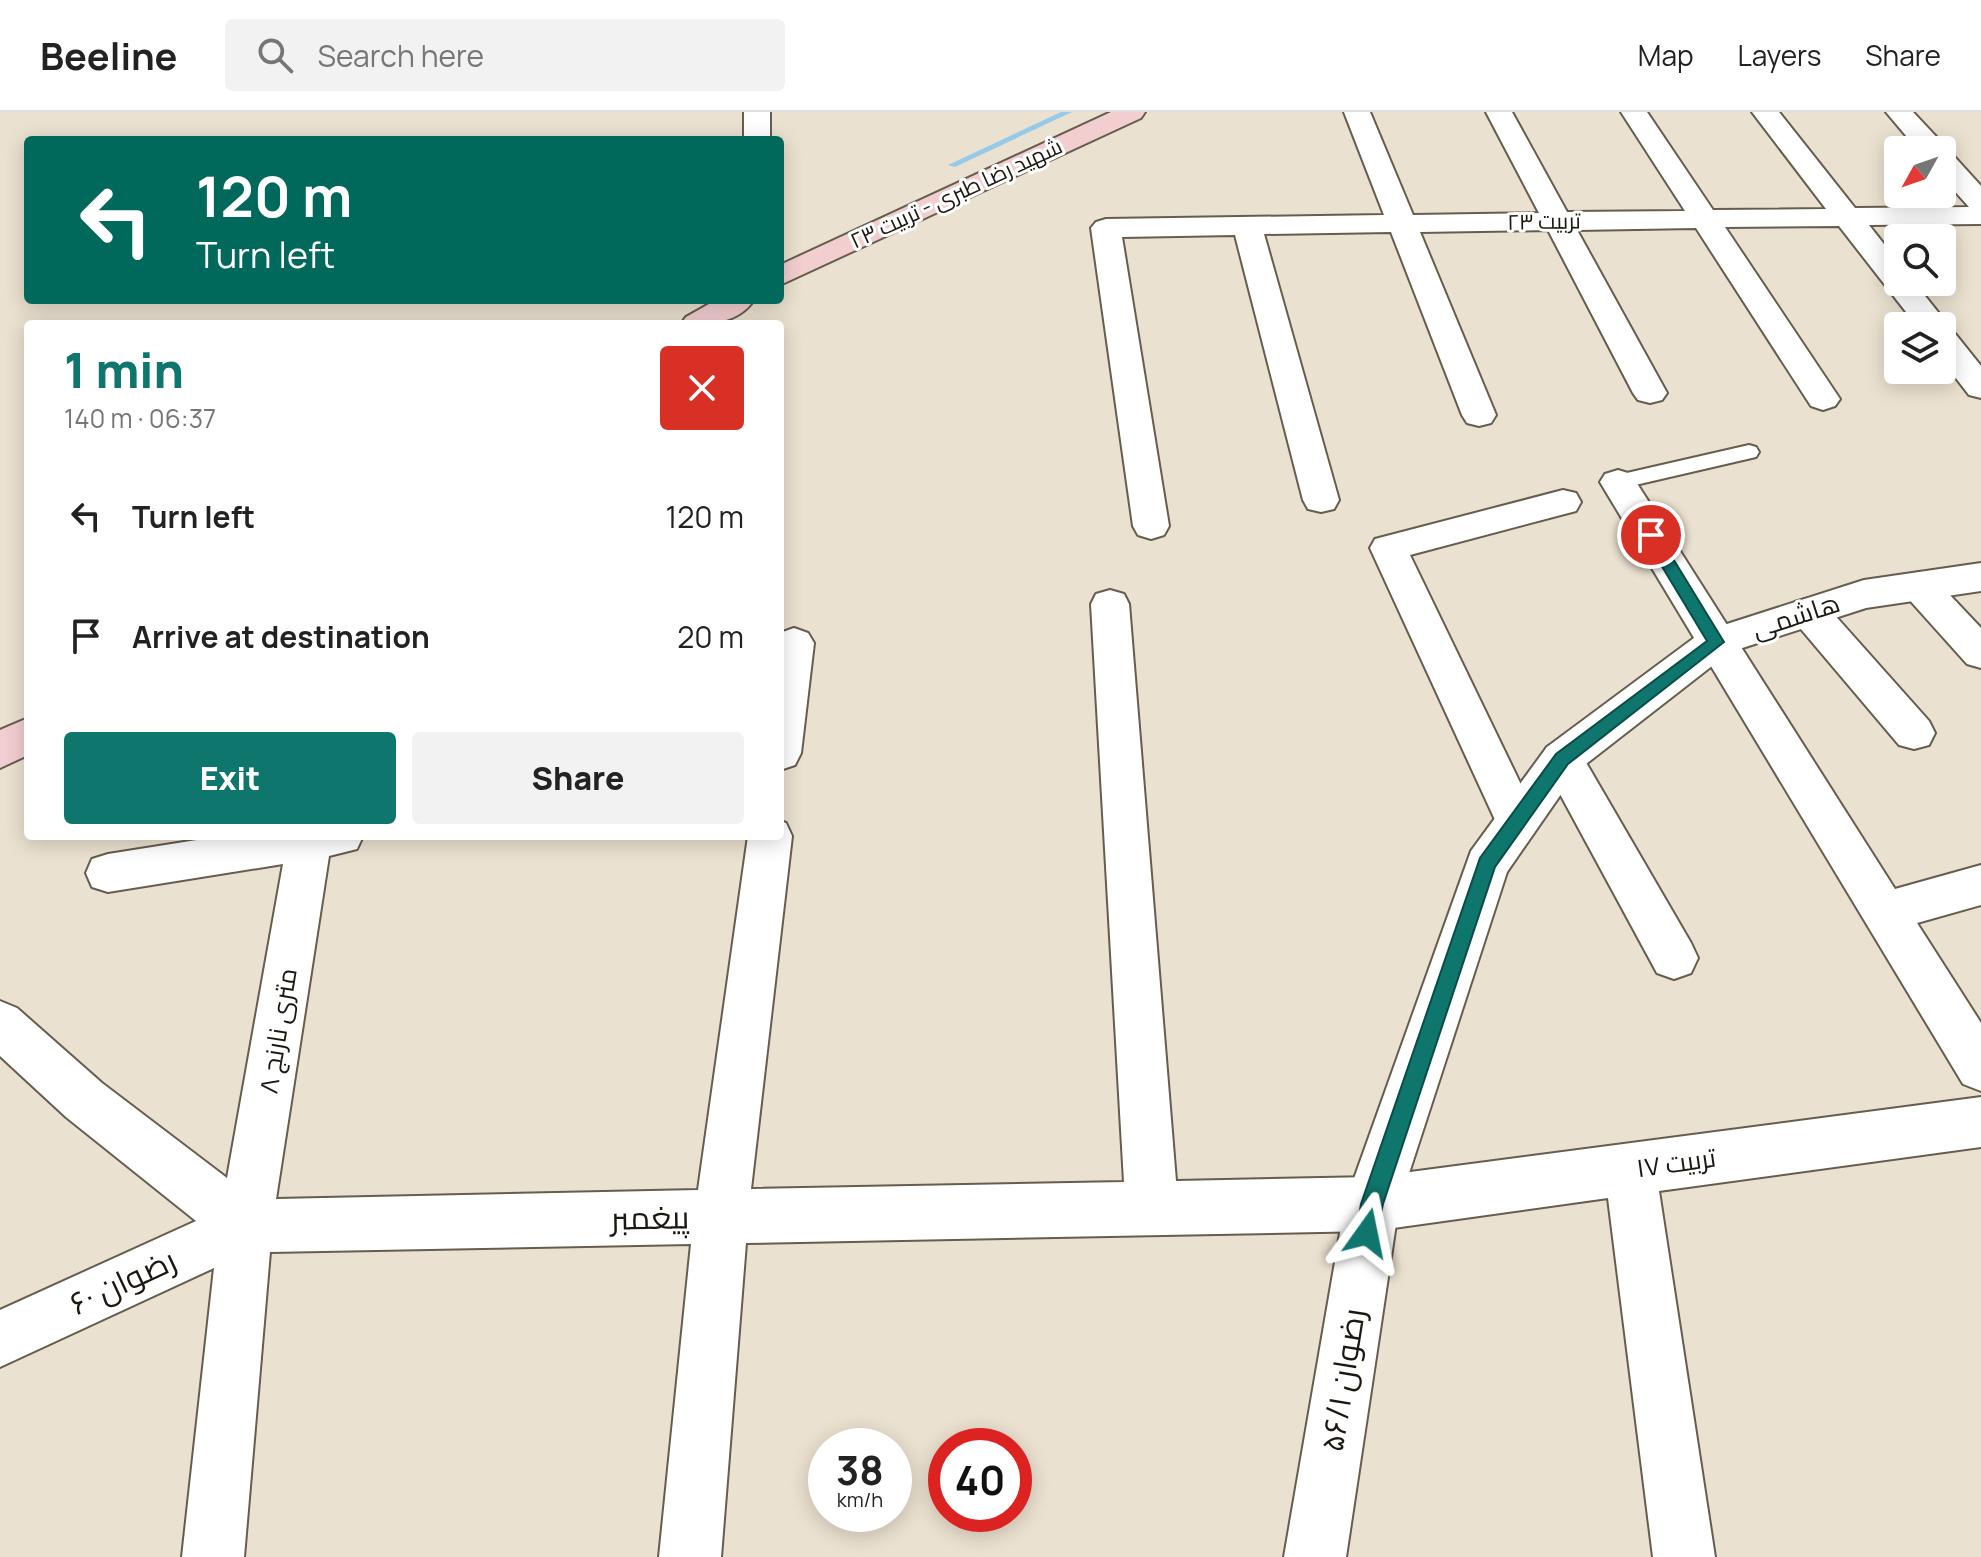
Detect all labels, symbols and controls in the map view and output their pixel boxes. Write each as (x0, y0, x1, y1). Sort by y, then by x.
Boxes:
search box (225, 19, 785, 91)
text: Beeline (40, 29, 177, 81)
icon: search (253, 33, 297, 77)
text: Search here (317, 35, 484, 76)
text: Map (1638, 36, 1694, 74)
text: Layers (1738, 36, 1821, 74)
text: Share (1865, 36, 1941, 74)
street label: شهید رضا طبری - تربیت ۲۳ (845, 131, 1067, 255)
north arrow (1884, 136, 1956, 208)
map controls (1884, 136, 1956, 384)
text: 120 m (196, 157, 352, 234)
icon: left (64, 168, 168, 272)
street label: تربیت ۲۳ (1507, 205, 1581, 237)
button: search (1884, 224, 1956, 296)
text: Turn left (196, 230, 335, 279)
button: layers (1884, 312, 1956, 384)
text: 1 min (64, 337, 184, 402)
button: close (660, 346, 744, 430)
text: 140 m · 06:37 (64, 400, 216, 436)
icon: left (64, 494, 108, 538)
text: Turn left (132, 496, 255, 537)
text: 120 m (665, 496, 744, 537)
pin (1617, 501, 1685, 569)
icon: arrive (1629, 513, 1673, 557)
street label: هاشمی (1747, 584, 1844, 646)
icon: arrive (64, 614, 108, 658)
text: Arrive at destination (132, 616, 430, 657)
text: 20 m (677, 616, 744, 657)
button: Exit (64, 732, 396, 824)
button: Share (412, 732, 744, 824)
street label: ۸ متری نارنج (249, 965, 305, 1096)
street label: تربیت ۱۷ (1634, 1139, 1718, 1185)
position arrow (1325, 1191, 1409, 1275)
street label: پیغمبر (608, 1194, 690, 1240)
street label: رضوان ۶۰ (62, 1237, 183, 1325)
street label: رضوان ۵۶/۱ (1309, 1305, 1375, 1455)
speed limit sign: 40 (928, 1428, 1032, 1532)
text: 38 (836, 1442, 884, 1497)
text: km/h (837, 1486, 883, 1513)

